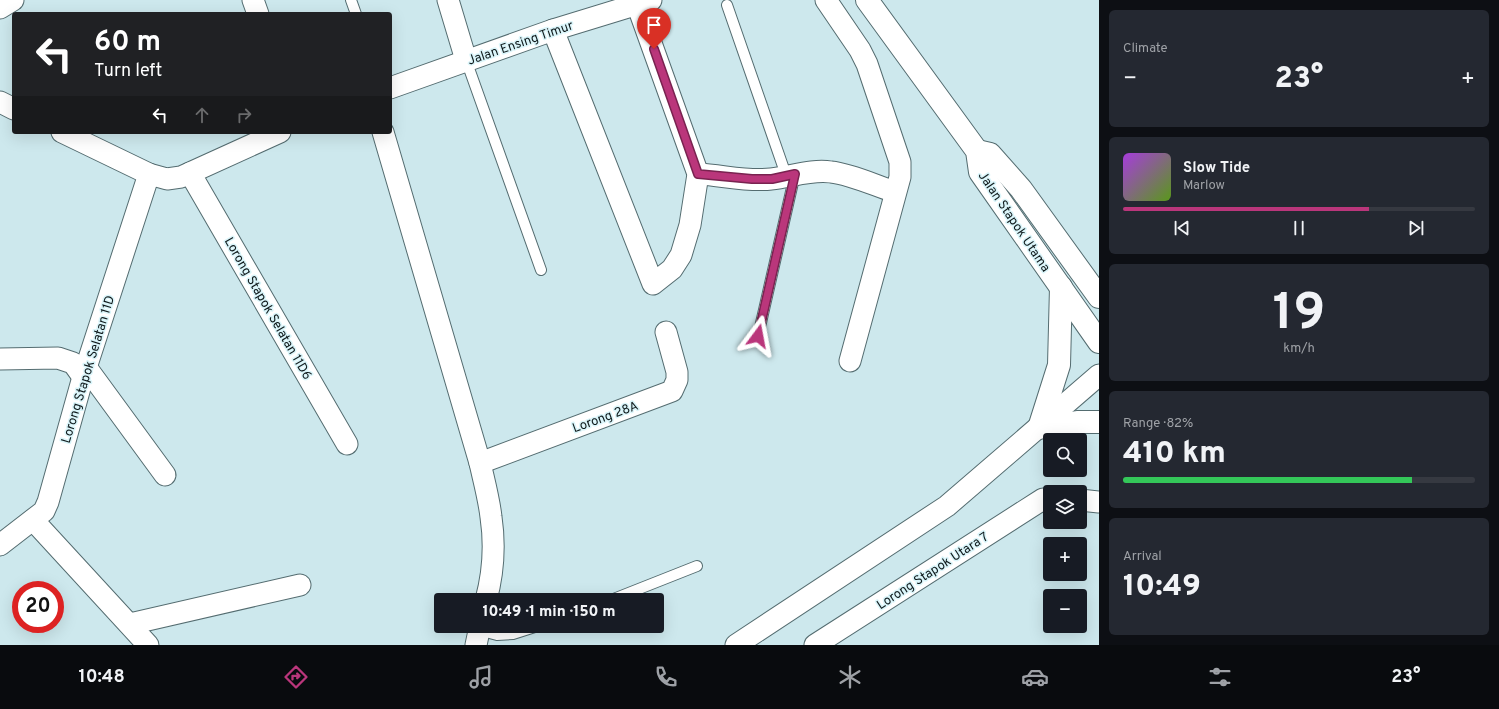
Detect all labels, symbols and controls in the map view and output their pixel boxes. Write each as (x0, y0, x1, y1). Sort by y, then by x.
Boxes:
pin (637, 8, 671, 49)
icon: arrive (643, 14, 665, 36)
street label: Jalan Ensing Timur (466, 18, 576, 70)
text: 60 m (94, 25, 161, 61)
icon: left (28, 28, 80, 80)
text: Climate (1123, 41, 1168, 57)
text: Turn left (94, 60, 162, 83)
text: 23° (1275, 61, 1323, 98)
text: − (1123, 66, 1137, 93)
text: + (1461, 66, 1475, 93)
icon: left (149, 104, 171, 126)
icon: ahead (191, 104, 213, 126)
icon: right (233, 104, 255, 126)
text: Slow Tide (1183, 159, 1250, 178)
street label: Jalan Stapok Utama (974, 169, 1053, 275)
text: Marlow (1183, 178, 1225, 194)
icon: previous (1171, 217, 1193, 239)
icon: pause (1288, 217, 1310, 239)
icon: next (1405, 217, 1427, 239)
street label: Lorong Stapok Selatan 11D6 (220, 235, 315, 383)
text: 19 (1273, 282, 1325, 348)
street label: Lorong Stapok Selatan 11D (59, 294, 119, 445)
position arrow (737, 315, 779, 357)
text: km/h (1283, 341, 1315, 357)
street label: Lorong 28A (571, 399, 641, 437)
text: Range · 82% (1123, 416, 1193, 432)
map controls (1043, 433, 1087, 633)
button: search (1043, 433, 1087, 477)
text: 410 km (1123, 436, 1226, 473)
button: layers (1043, 485, 1087, 529)
street label: Lorong Stapok Utara 7 (874, 529, 992, 614)
button: + (1043, 537, 1087, 581)
text: Arrival (1123, 549, 1162, 565)
text: 10:49 (1123, 569, 1201, 606)
speed limit sign: 20 (12, 581, 64, 633)
button: − (1043, 589, 1087, 633)
text: 10:49 · 1 min · 150 m (482, 603, 616, 622)
icon: directions (282, 663, 310, 691)
icon: music (467, 663, 495, 691)
icon: phone (652, 663, 680, 691)
icon: climate (836, 663, 864, 691)
icon: car (1021, 663, 1049, 691)
icon: filters (1206, 663, 1234, 691)
text: 10:48 (78, 666, 125, 689)
text: 23° (1391, 666, 1421, 689)

